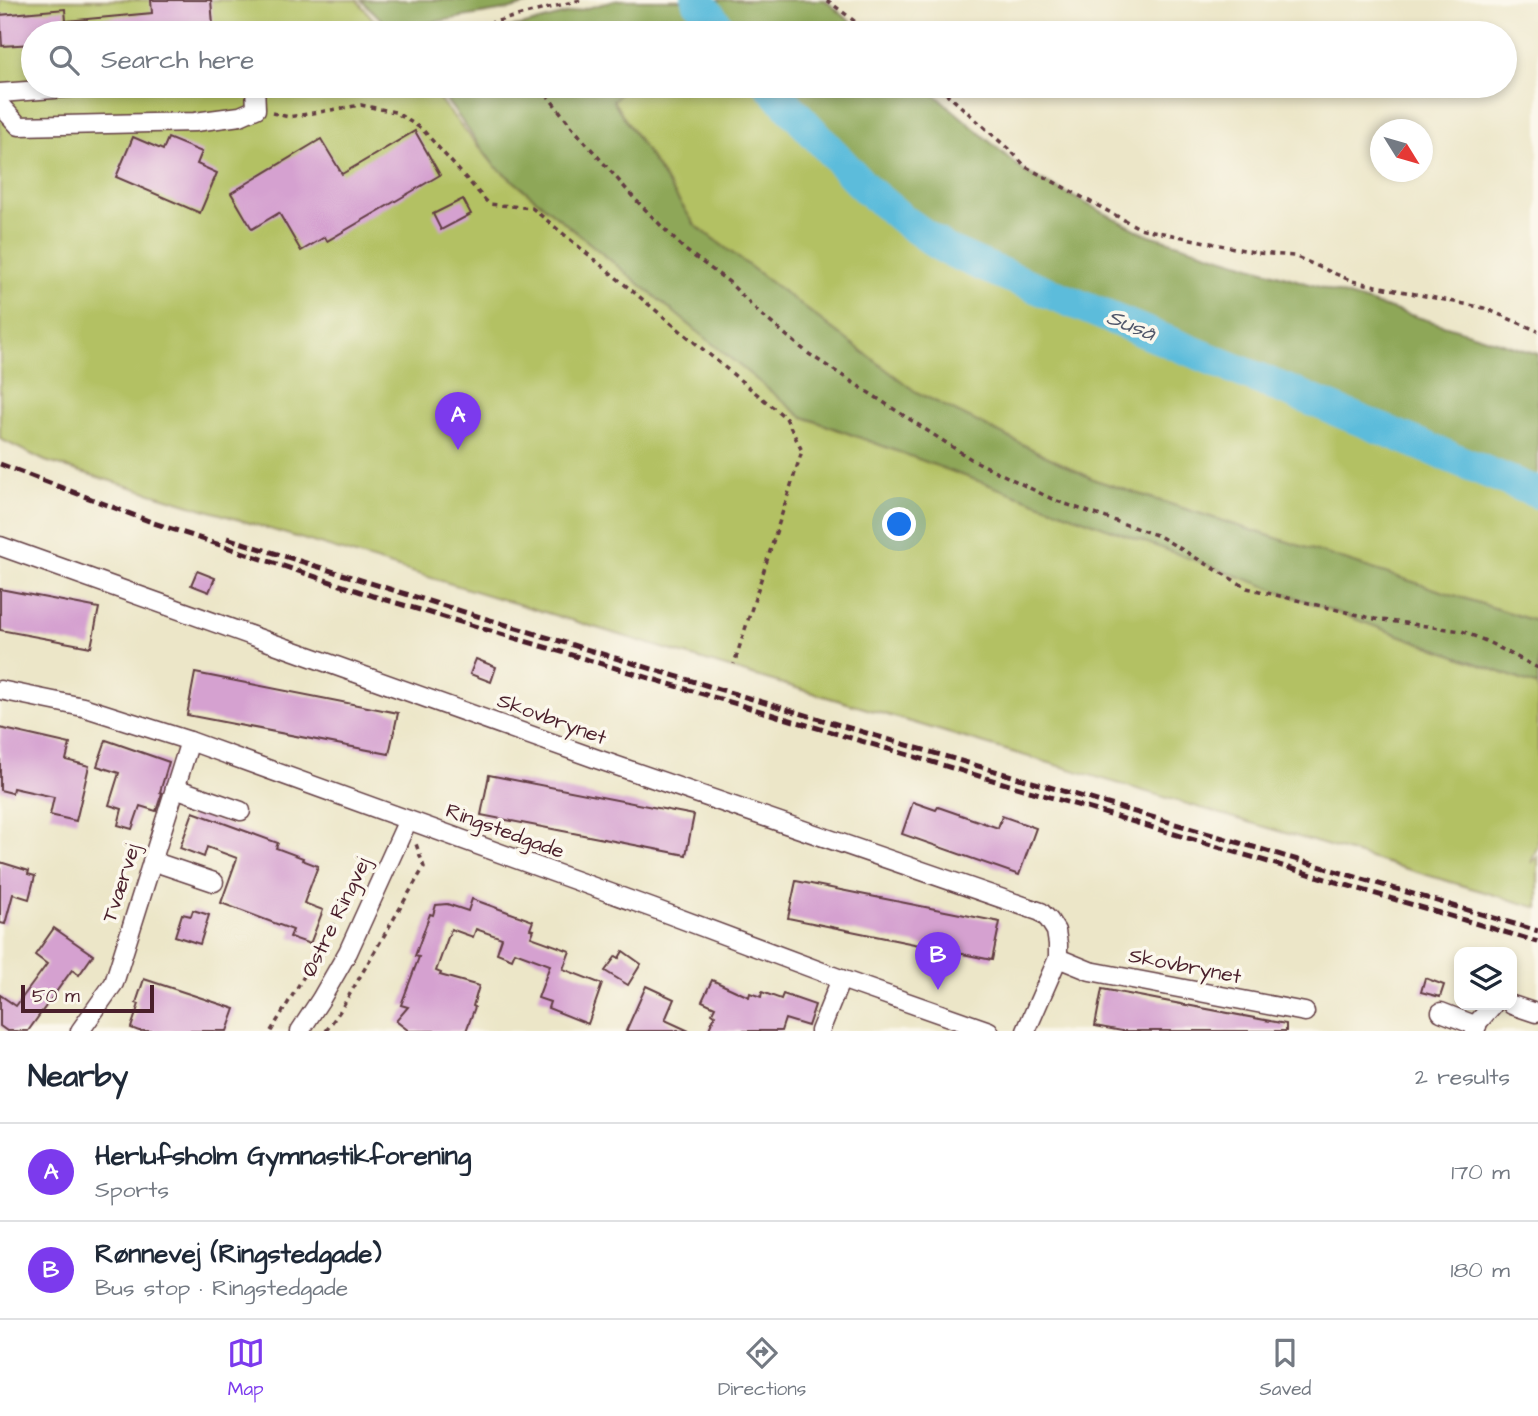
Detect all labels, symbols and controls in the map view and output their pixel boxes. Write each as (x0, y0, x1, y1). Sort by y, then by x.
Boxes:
search box (21, 21, 1517, 98)
icon: search (45, 41, 83, 79)
text: Search here (101, 42, 254, 78)
north arrow (1370, 119, 1433, 182)
water label: Suså (1102, 301, 1161, 350)
pin: A (435, 392, 481, 450)
your location (882, 507, 916, 541)
street label: Skovbrynet (493, 686, 611, 754)
street label: Ringstedgade (441, 796, 568, 868)
street label: Tværvej (95, 840, 147, 926)
street label: Østre Ringvej (294, 852, 379, 983)
pin: B (915, 932, 961, 990)
street label: Skovbrynet (1126, 941, 1244, 993)
map controls (1454, 947, 1517, 1010)
button: layers (1454, 947, 1517, 1010)
scale bar (21, 982, 154, 1014)
text: 50 m (32, 983, 80, 1010)
text: Nearby (28, 1056, 128, 1098)
text: 2 results (1415, 1061, 1510, 1093)
text: Herlufsholm Gymnastikforening (95, 1138, 471, 1174)
text: A (44, 1156, 58, 1188)
text: 170 m (1451, 1156, 1510, 1188)
text: Sports (95, 1174, 169, 1206)
text: Rønnevej (Ringstedgade) (95, 1236, 382, 1272)
text: B (43, 1254, 59, 1286)
text: 180 m (1451, 1254, 1510, 1286)
text: Bus stop · Ringstedgade (95, 1272, 348, 1304)
tab: Map (227, 1334, 265, 1403)
tab: Directions (718, 1334, 806, 1403)
tab: Saved (1260, 1334, 1311, 1403)

